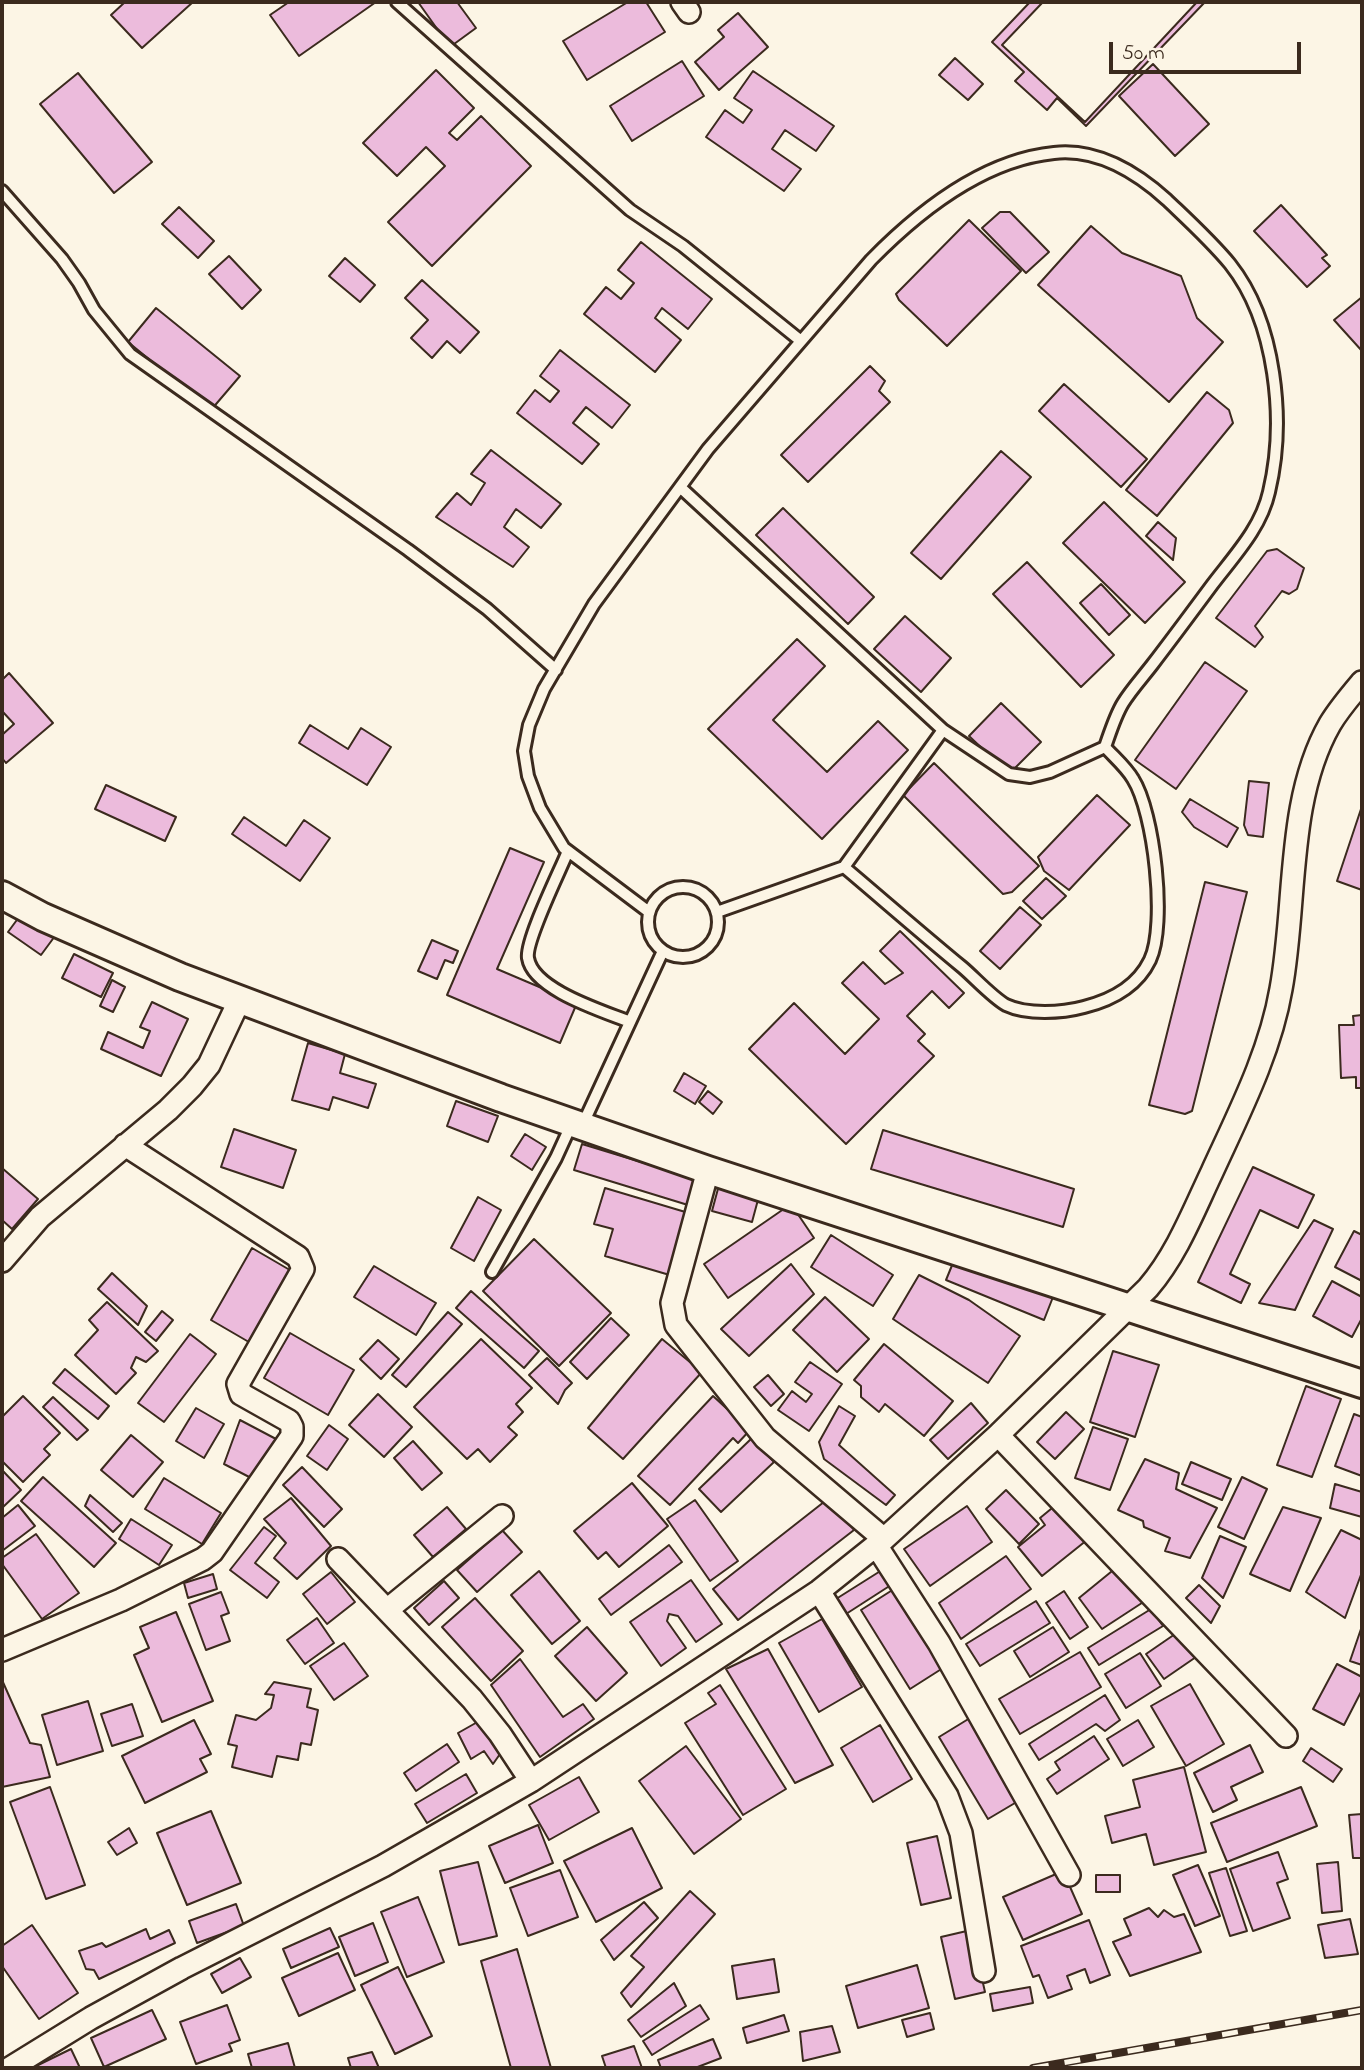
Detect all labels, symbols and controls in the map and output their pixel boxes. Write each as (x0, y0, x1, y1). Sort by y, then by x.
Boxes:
scale bar (1112, 28, 1304, 72)
text: 50 m (1122, 39, 1165, 69)

